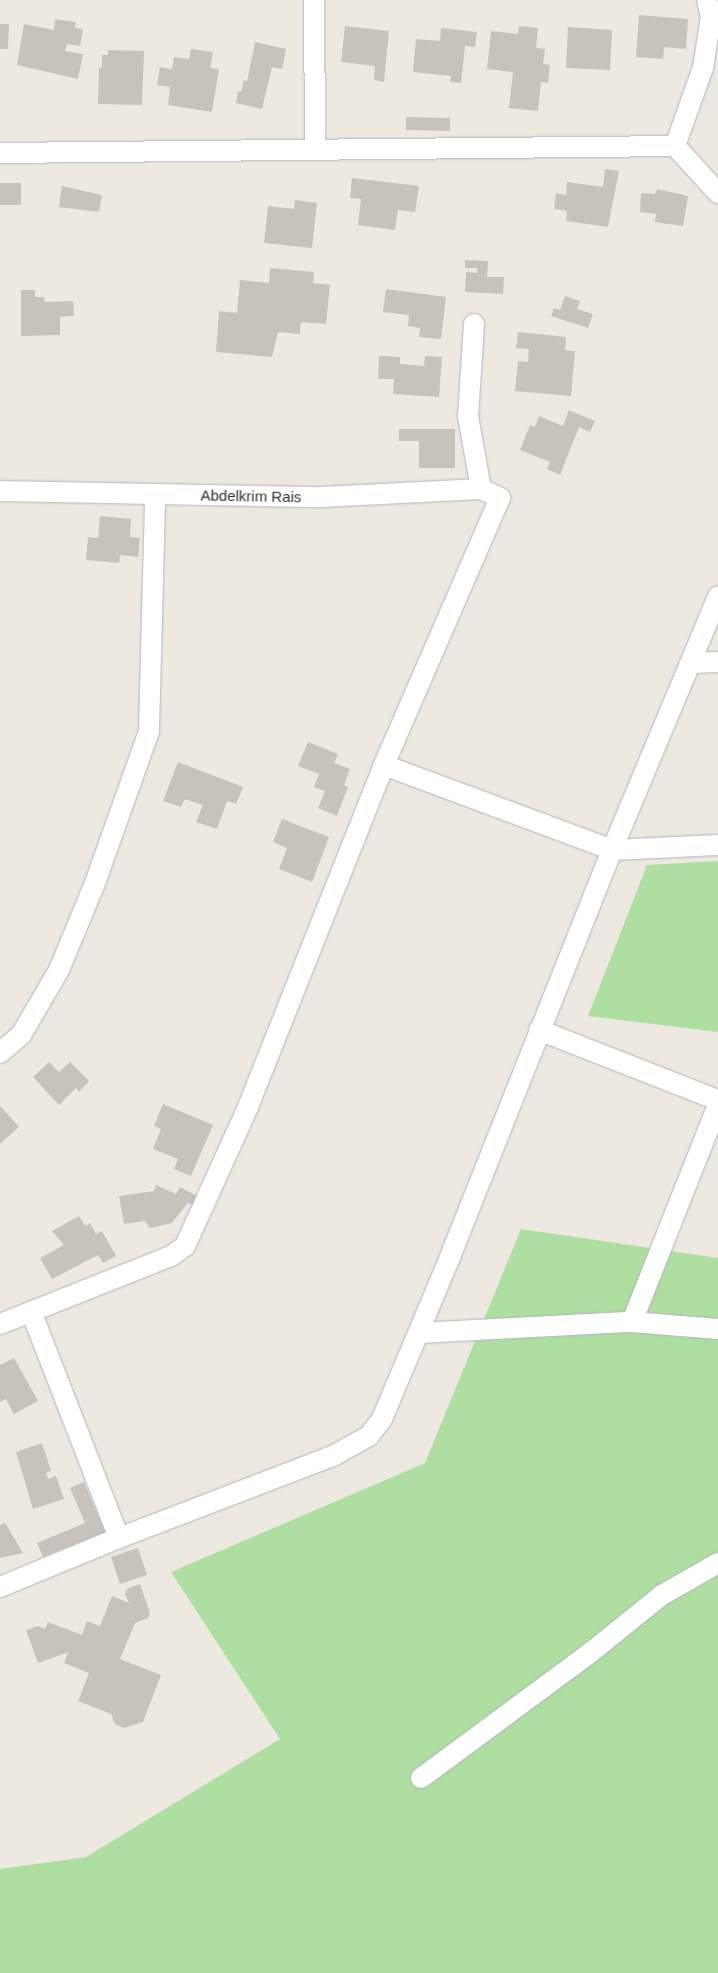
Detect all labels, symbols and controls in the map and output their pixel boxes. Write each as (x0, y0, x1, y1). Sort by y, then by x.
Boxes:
street label: Abdelkrim Rais (200, 486, 302, 506)

